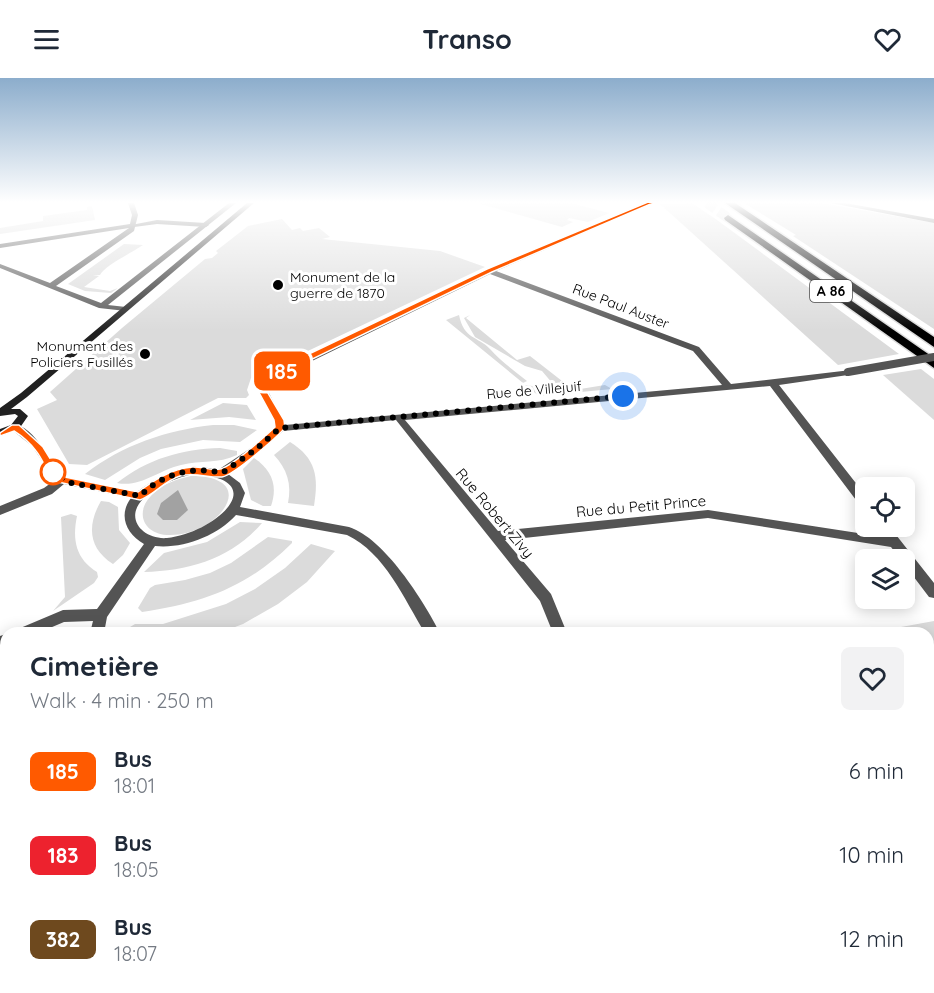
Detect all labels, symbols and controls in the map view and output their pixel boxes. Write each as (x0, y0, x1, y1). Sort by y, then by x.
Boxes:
text: Transo (422, 22, 512, 56)
icon: menu (30, 23, 63, 56)
icon: heart (871, 23, 904, 56)
place label: Monument de la guerre de 1870 (290, 268, 395, 302)
marker: Monument de la guerre de 1870 (271, 278, 285, 292)
street label: Rue Paul Auster (570, 279, 672, 333)
road number: A 86 (810, 280, 852, 302)
place label: Monument des Policiers Fusillés (30, 337, 133, 371)
marker: Monument des Policiers Fusillés (138, 347, 152, 361)
line badge: 185 (248, 352, 316, 390)
text: 185 (266, 358, 298, 384)
street label: Rue de Villejuif (486, 377, 582, 403)
your location (608, 381, 638, 411)
unlabelled marker (40, 459, 66, 485)
street label: Rue Robert Zivy (452, 464, 538, 562)
map controls (855, 477, 915, 609)
button: locate (855, 477, 915, 537)
street label: Rue du Petit Prince (575, 491, 707, 521)
button: layers (855, 549, 915, 609)
button: heart (841, 647, 904, 710)
text: Cimetière (30, 648, 159, 683)
text: Walk · 4 min · 250 m (30, 688, 214, 713)
text: Bus (114, 745, 152, 773)
text: 6 min (849, 757, 904, 785)
text: 185 (47, 758, 79, 784)
text: 18:01 (114, 773, 155, 798)
text: Bus (114, 829, 152, 857)
text: 10 min (839, 841, 904, 869)
text: 183 (48, 842, 78, 868)
text: 18:05 (114, 857, 159, 882)
text: Bus (114, 913, 152, 941)
text: 12 min (840, 925, 904, 953)
text: 382 (46, 926, 80, 952)
text: 18:07 (114, 941, 157, 966)

